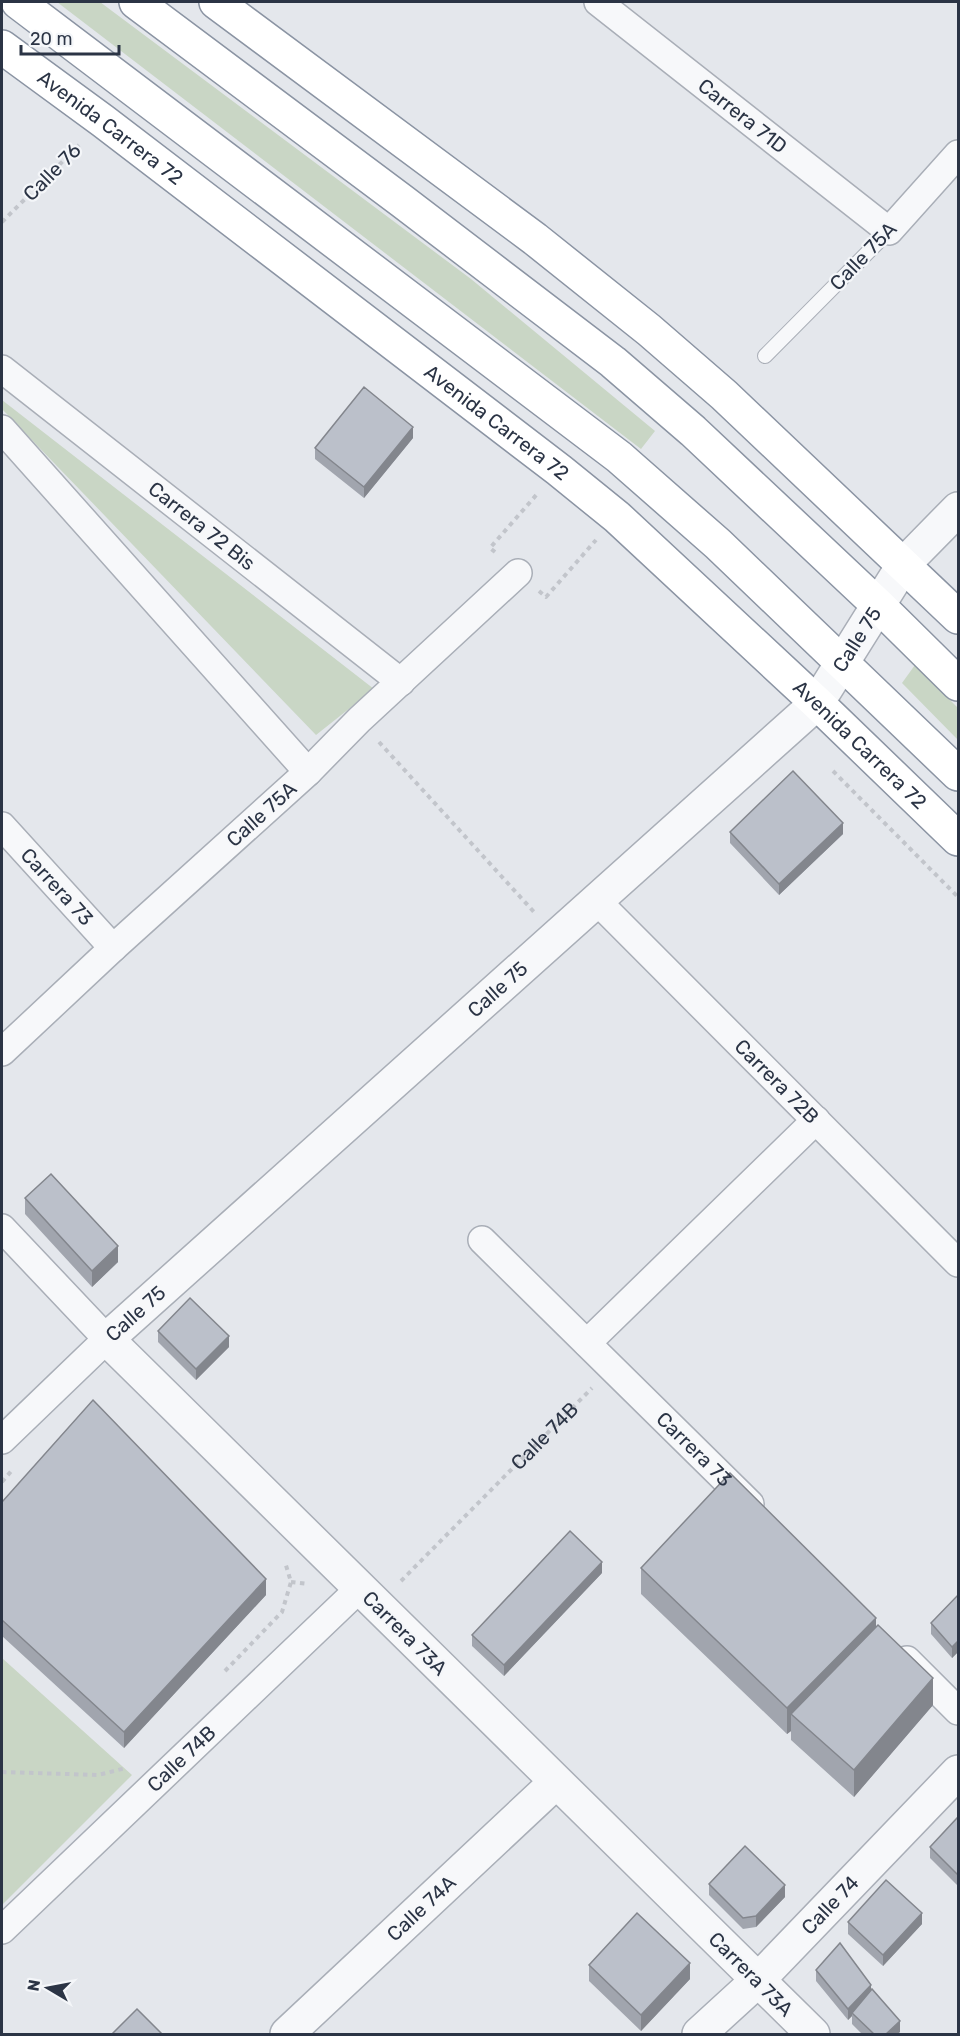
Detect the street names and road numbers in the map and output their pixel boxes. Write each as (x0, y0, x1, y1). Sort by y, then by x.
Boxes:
street label: Avenida Carrera 72 (33, 65, 188, 190)
street label: Carrera 71D (693, 73, 792, 158)
street label: Calle 76 (18, 138, 86, 206)
street label: Calle 75A (825, 217, 901, 295)
street label: Avenida Carrera 72 (420, 359, 574, 485)
street label: Carrera 72 Bis (144, 476, 260, 575)
street label: Calle 75 (827, 602, 886, 676)
street label: Avenida Carrera 72 (788, 675, 932, 814)
street label: Calle 75A (222, 776, 301, 852)
street label: Carrera 73 (16, 843, 98, 930)
street label: Calle 75 (463, 956, 533, 1022)
street label: Carrera 72B (730, 1034, 824, 1128)
street label: Calle 75 (101, 1280, 171, 1347)
street label: Calle 74B (506, 1397, 583, 1475)
street label: Carrera 73 (652, 1407, 737, 1491)
street label: Carrera 73A (358, 1586, 452, 1680)
street label: Calle 74B (142, 1720, 221, 1797)
street label: Calle 74A (382, 1870, 461, 1946)
street label: Calle 74 (796, 1871, 864, 1939)
street label: Carrera 73A (704, 1927, 798, 2021)

